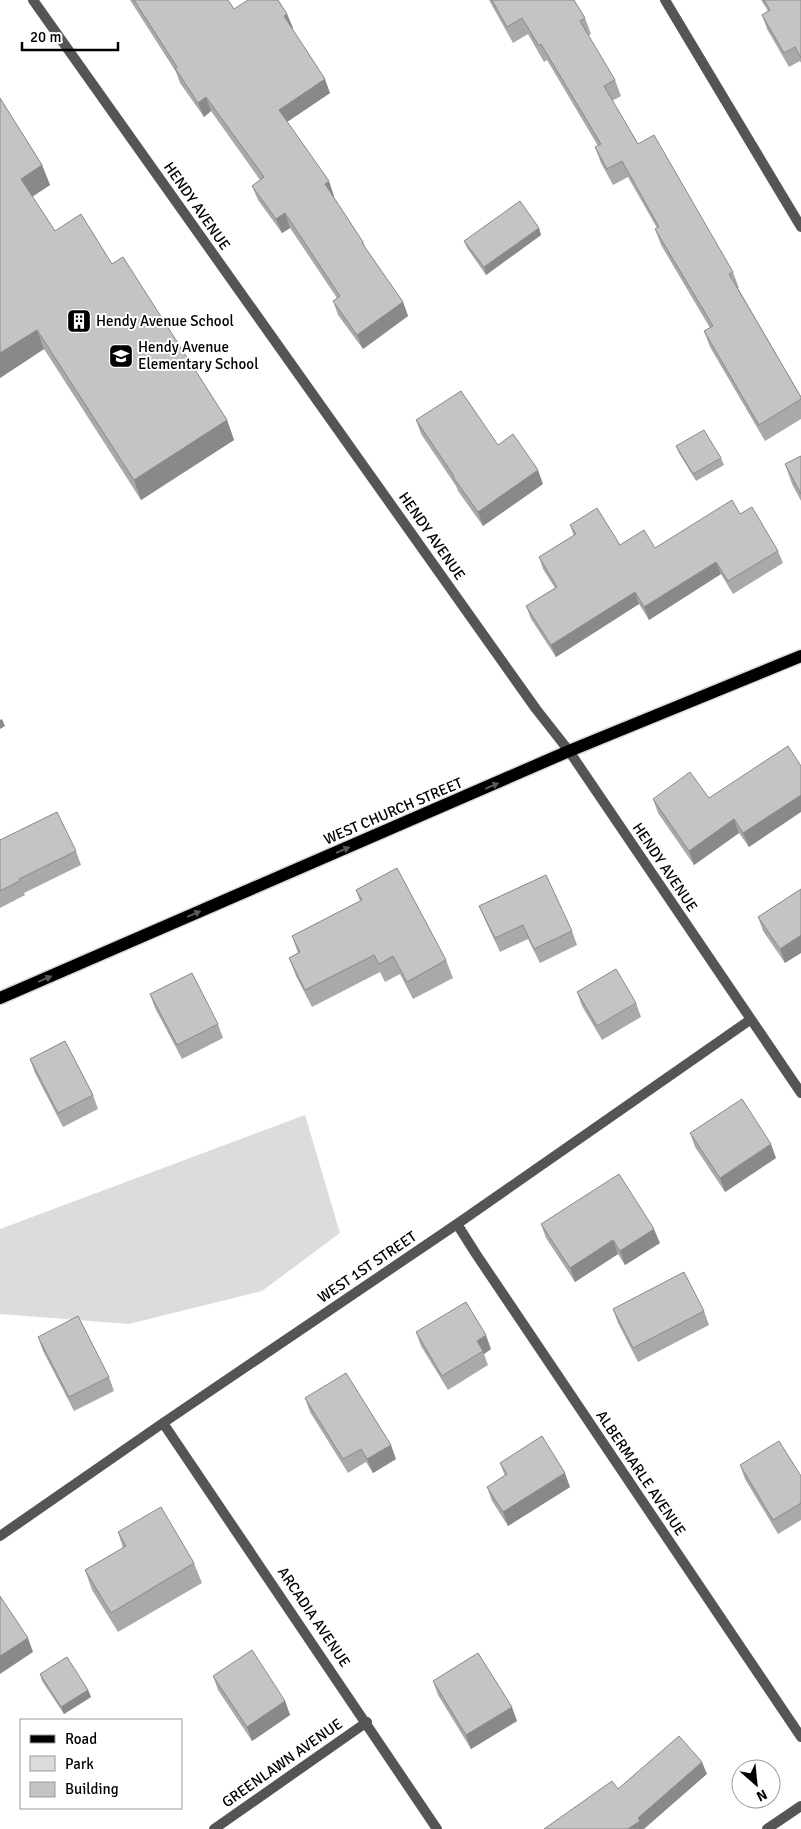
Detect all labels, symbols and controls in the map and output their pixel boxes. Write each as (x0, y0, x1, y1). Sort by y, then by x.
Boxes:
scale bar (22, 20, 119, 52)
text: 20 m (30, 28, 61, 46)
street label: HENDY AVENUE (160, 158, 234, 254)
building icon: Hendy Avenue School (66, 308, 92, 334)
place label: Hendy Avenue School (96, 312, 234, 330)
place label: Hendy Avenue Elementary School (138, 338, 259, 373)
school or university icon: Hendy Avenue Elementary School (108, 343, 134, 369)
street label: HENDY AVENUE (395, 488, 469, 584)
street label: WEST CHURCH STREET (321, 773, 466, 848)
one-way arrow (485, 781, 499, 789)
street label: HENDY AVENUE (629, 819, 701, 915)
one-way arrow (336, 845, 350, 853)
one-way arrow (187, 910, 201, 918)
one-way arrow (38, 974, 52, 982)
street label: WEST 1ST STREET (314, 1227, 420, 1307)
street label: ALBERMARLE AVENUE (592, 1407, 690, 1539)
street label: ARCADIA AVENUE (274, 1563, 354, 1671)
street label: GREENLAWN AVENUE (218, 1715, 346, 1811)
legend (20, 1719, 182, 1809)
text: Road (65, 1730, 97, 1748)
text: Park (65, 1755, 94, 1773)
north arrow (731, 1759, 781, 1809)
text: Building (65, 1780, 119, 1798)
text: N (753, 1785, 770, 1805)

